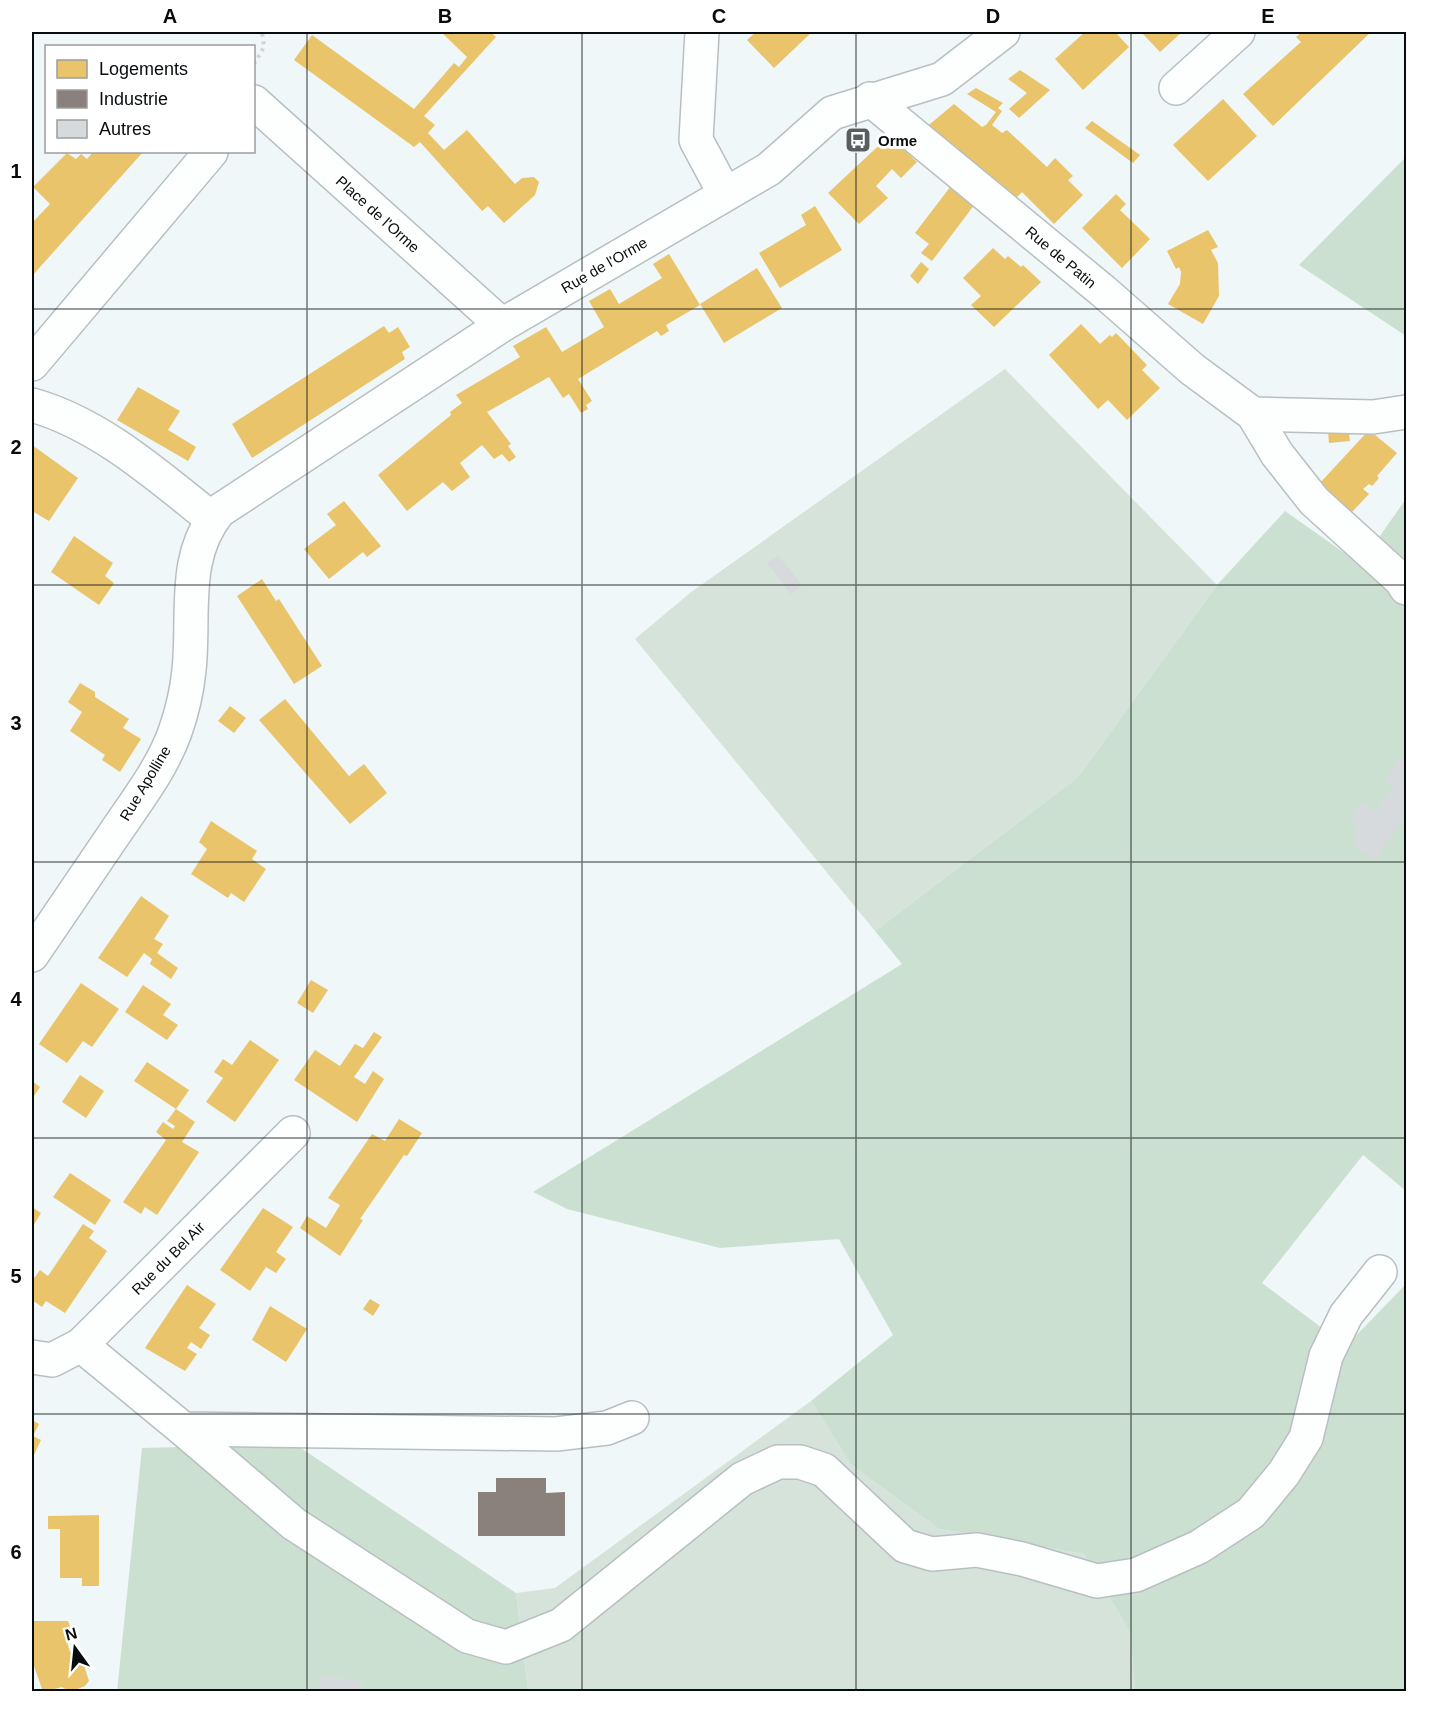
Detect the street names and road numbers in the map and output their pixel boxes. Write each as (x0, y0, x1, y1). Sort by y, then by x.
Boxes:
street label: Place de l'Orme (333, 172, 423, 256)
street label: Rue de Patin (1022, 223, 1100, 291)
street label: Rue de l'Orme (558, 234, 650, 296)
street label: Rue Apolline (116, 743, 174, 823)
street label: Rue du Bel Air (128, 1218, 208, 1298)

